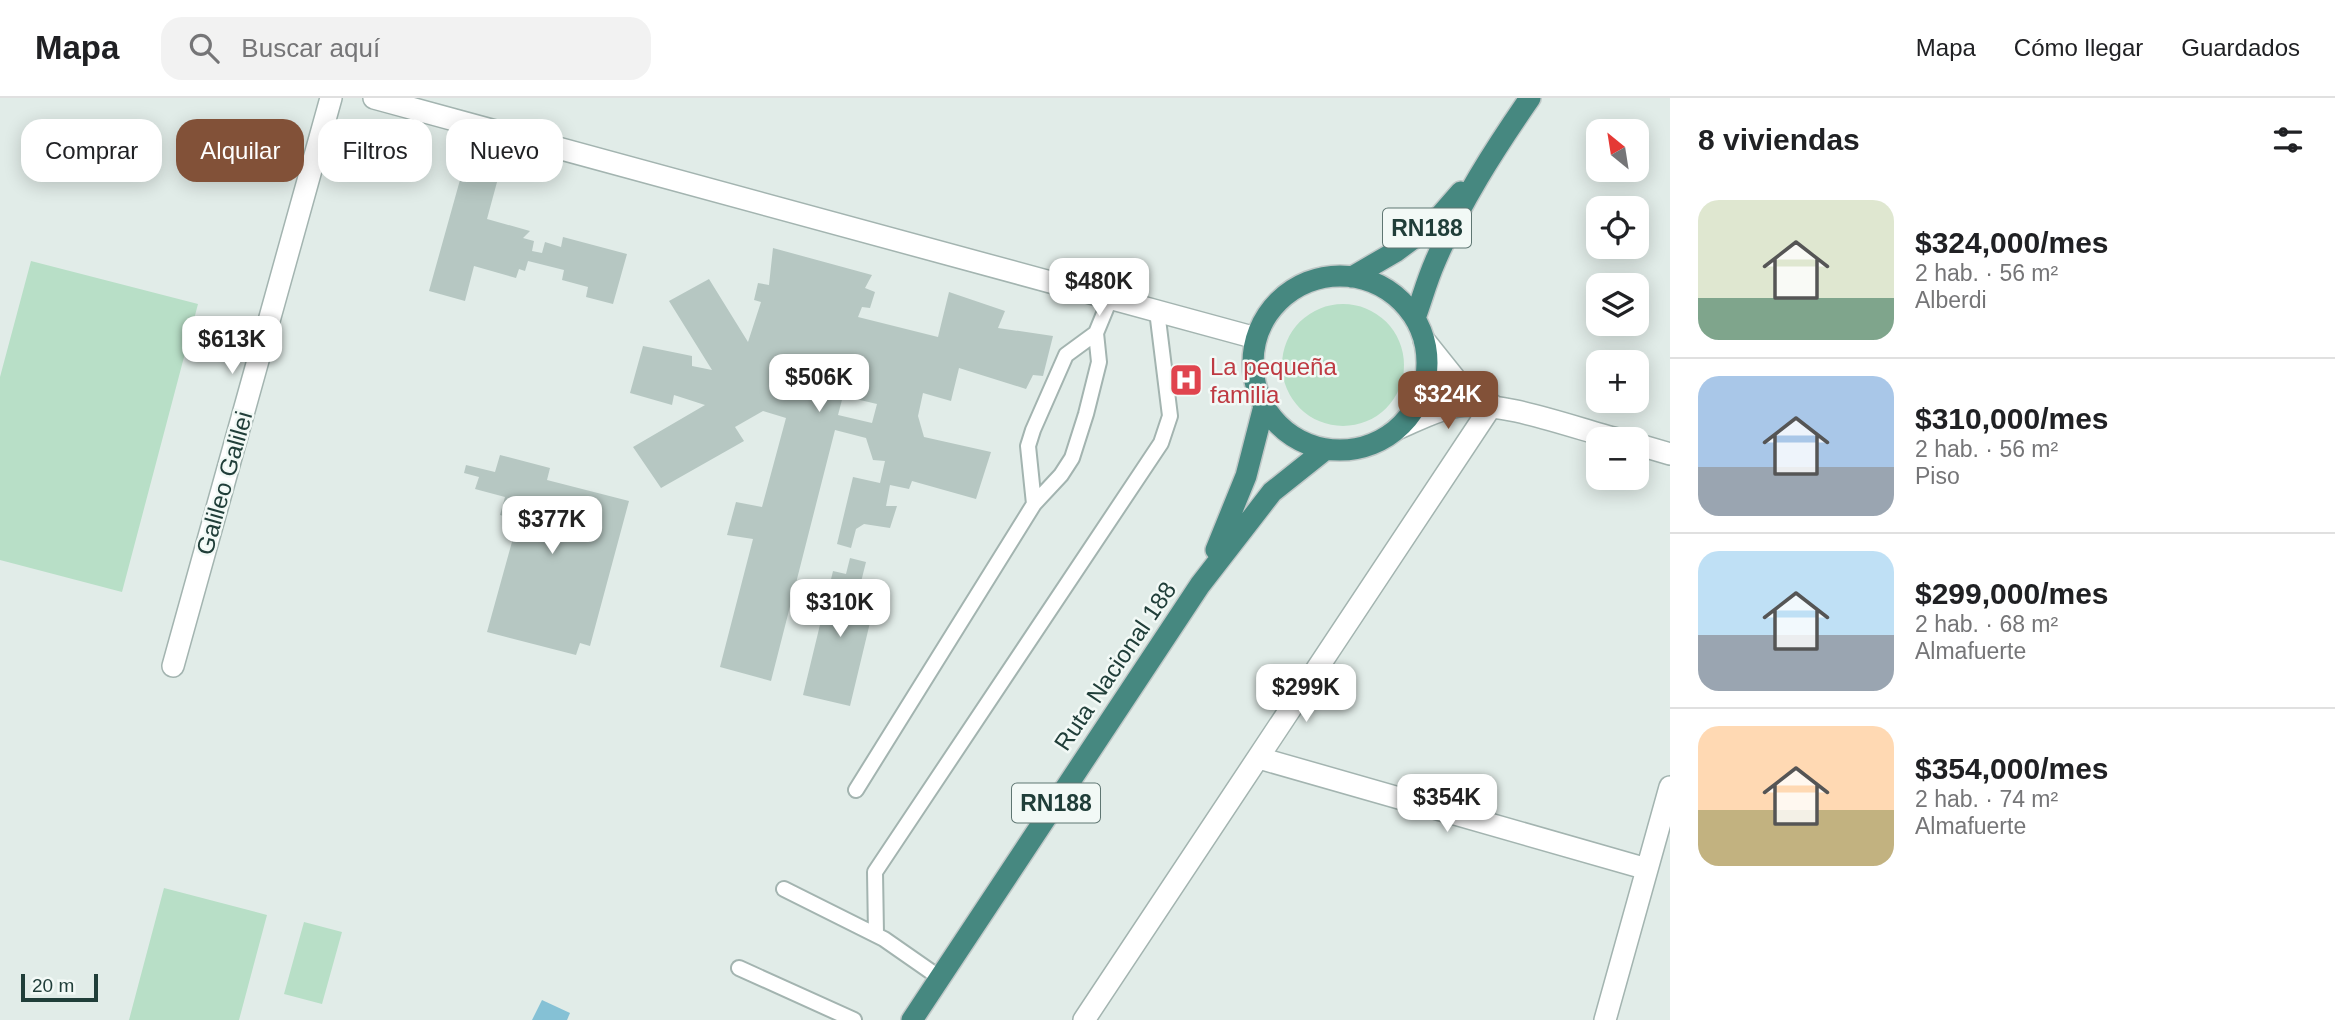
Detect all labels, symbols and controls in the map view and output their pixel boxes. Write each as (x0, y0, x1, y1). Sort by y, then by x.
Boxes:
search box (161, 17, 651, 80)
text: Mapa (35, 29, 119, 66)
icon: search (185, 29, 223, 67)
text: Buscar aquí (241, 33, 380, 63)
text: Mapa (1916, 34, 1976, 61)
text: Cómo llegar (2014, 34, 2143, 61)
text: Guardados (2181, 34, 2300, 61)
chip: Comprar (21, 119, 162, 182)
chip: Alquilar (176, 119, 304, 182)
chip: Filtros (318, 119, 432, 182)
chip: Nuevo (446, 119, 563, 182)
north arrow (1586, 119, 1648, 182)
map controls (1586, 119, 1649, 490)
icon: filters (2269, 121, 2307, 159)
text: 8 viviendas (1698, 123, 1860, 156)
button: locate (1586, 196, 1649, 259)
road number: RN188 (1383, 209, 1471, 248)
text: $324,000/mes (1915, 226, 2109, 259)
icon: home (1754, 228, 1838, 312)
pin: $480K (1050, 258, 1148, 318)
text: 2 hab. · 56 m² (1915, 260, 2058, 286)
text: $480K (1065, 268, 1133, 294)
button: layers (1586, 273, 1649, 336)
text: Alberdi (1915, 287, 1987, 313)
pin: $613K (183, 316, 281, 376)
text: $613K (198, 326, 266, 352)
button: + (1586, 350, 1649, 413)
place label: La pequeña familia (1210, 353, 1337, 408)
pin: $506K (770, 354, 868, 414)
hospital icon: La pequeña familia (1167, 361, 1205, 399)
text: $506K (785, 364, 853, 390)
pin: $324K (1399, 372, 1497, 431)
text: $324K (1414, 381, 1482, 407)
text: $310,000/mes (1915, 402, 2109, 435)
icon: home (1754, 404, 1838, 488)
street label: Galileo Galilei (191, 408, 257, 558)
button: − (1586, 427, 1649, 490)
text: 2 hab. · 56 m² (1915, 436, 2058, 462)
text: Piso (1915, 463, 1960, 489)
pin: $377K (503, 496, 601, 556)
text: $377K (518, 506, 586, 532)
street label: Ruta Nacional 188 (1049, 577, 1181, 755)
text: $299,000/mes (1915, 577, 2109, 610)
icon: home (1754, 579, 1838, 663)
pin: $310K (791, 580, 889, 639)
text: $310K (806, 589, 874, 615)
text: 2 hab. · 68 m² (1915, 611, 2058, 637)
text: Almafuerte (1915, 638, 2026, 664)
pin: $299K (1257, 664, 1355, 724)
text: $299K (1272, 674, 1340, 700)
text: $354,000/mes (1915, 752, 2109, 785)
icon: home (1754, 754, 1838, 838)
pin: $354K (1398, 774, 1496, 834)
road number: RN188 (1012, 783, 1100, 822)
text: $354K (1413, 784, 1481, 810)
text: 2 hab. · 74 m² (1915, 786, 2058, 812)
text: Almafuerte (1915, 813, 2026, 839)
scale bar (21, 971, 98, 1003)
text: 20 m (32, 975, 74, 996)

